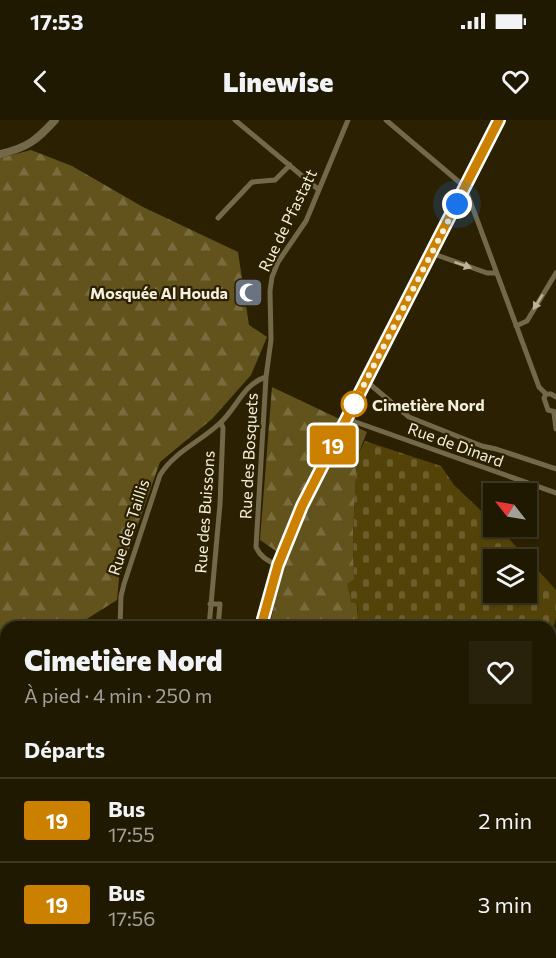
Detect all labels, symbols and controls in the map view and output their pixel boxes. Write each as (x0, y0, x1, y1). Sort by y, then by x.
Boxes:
text: 17:53 (30, 8, 84, 35)
icon: back (24, 65, 57, 98)
text: Linewise (223, 65, 333, 98)
icon: heart (499, 65, 532, 98)
street label: Rue de Pfastatt (254, 165, 320, 274)
your location (442, 189, 472, 219)
one-way arrow (454, 261, 472, 270)
mosque icon: Mosquée Al Houda (233, 276, 265, 308)
place label: Mosquée Al Houda (90, 283, 228, 302)
one-way arrow (533, 294, 544, 310)
marker: Cimetière Nord (341, 391, 367, 417)
street label: Rue des Bosquets (235, 392, 261, 520)
place label: Cimetière Nord (372, 395, 485, 414)
street label: Rue de Dinard (405, 418, 507, 470)
line badge: 19 (306, 426, 360, 464)
text: 19 (322, 433, 344, 458)
street label: Rue des Buissons (190, 450, 218, 574)
street label: Rue des Taillis (104, 477, 152, 577)
north arrow (483, 483, 537, 537)
map controls (483, 483, 537, 603)
button: layers (483, 549, 537, 603)
button: heart (469, 641, 532, 704)
text: Cimetière Nord (24, 643, 222, 677)
text: À pied · 4 min · 250 m (24, 683, 212, 707)
text: Départs (24, 736, 105, 763)
text: Bus (108, 795, 145, 822)
text: 2 min (478, 807, 532, 834)
text: 19 (46, 808, 68, 833)
text: 17:55 (108, 822, 155, 846)
text: Bus (108, 879, 145, 906)
text: 3 min (478, 891, 532, 918)
text: 19 (46, 892, 68, 917)
text: 17:56 (108, 906, 155, 930)

